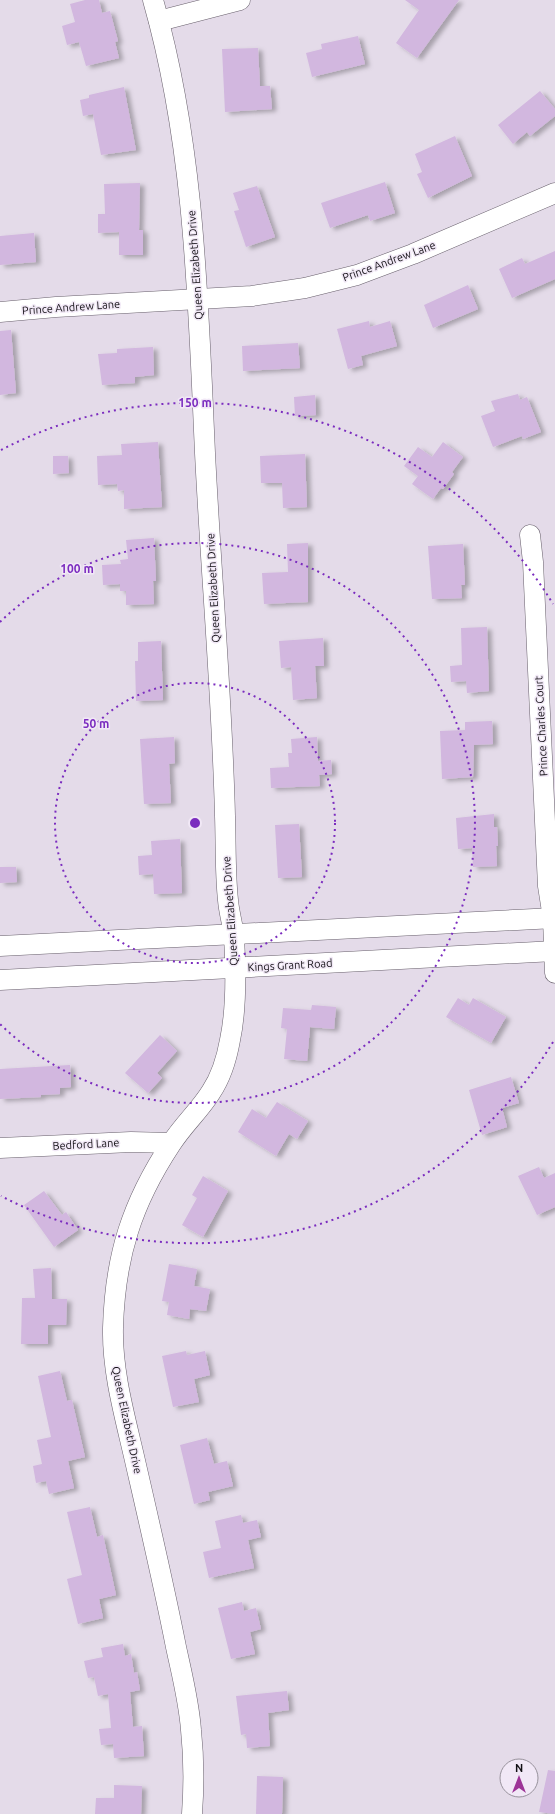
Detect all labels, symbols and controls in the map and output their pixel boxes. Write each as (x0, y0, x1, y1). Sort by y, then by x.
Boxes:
street label: Queen Elizabeth Drive (185, 210, 205, 320)
street label: Prince Andrew Lane (341, 239, 437, 283)
street label: Prince Andrew Lane (22, 298, 120, 316)
text: 150 m (178, 396, 212, 409)
street label: Queen Elizabeth Drive (204, 533, 222, 643)
text: 100 m (60, 562, 94, 575)
street label: Prince Charles Court (532, 675, 550, 776)
text: 50 m (83, 717, 109, 730)
centre of rings (188, 816, 202, 830)
street label: Queen Elizabeth Drive (220, 856, 240, 966)
street label: Kings Grant Road (247, 957, 333, 973)
street label: Bedford Lane (52, 1136, 120, 1152)
street label: Queen Elizabeth Drive (110, 1365, 144, 1475)
north arrow (499, 1758, 539, 1798)
text: N (515, 1762, 523, 1774)

